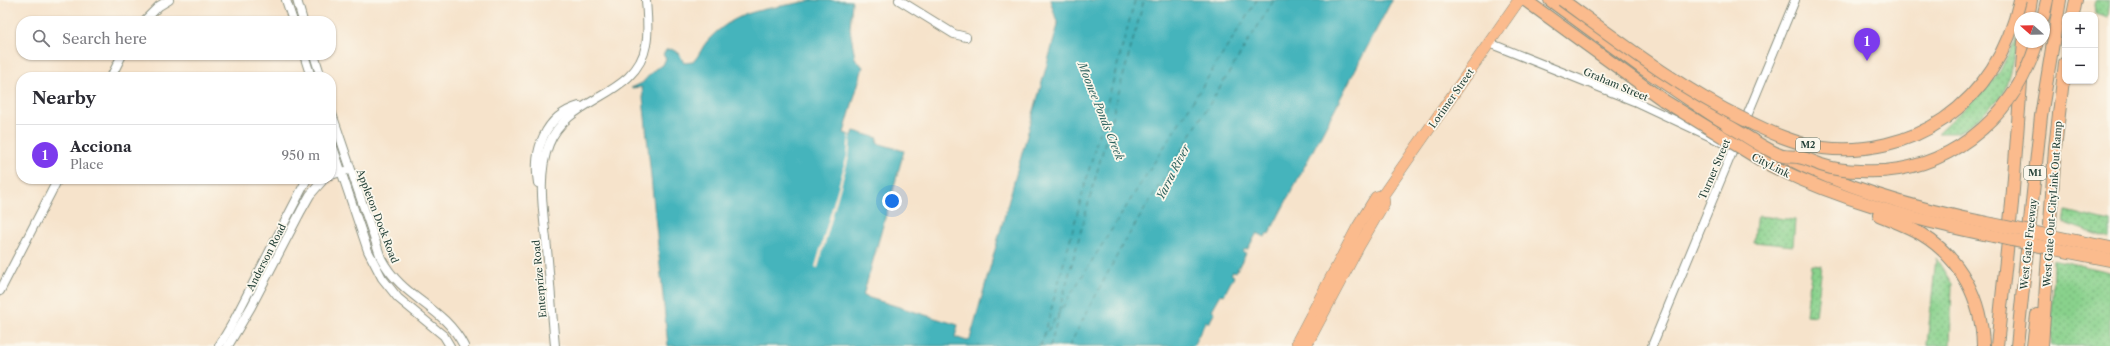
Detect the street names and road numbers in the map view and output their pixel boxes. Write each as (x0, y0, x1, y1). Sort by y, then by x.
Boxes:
street label: Graham Street (1581, 65, 1651, 104)
street label: Lorimer Street (1426, 66, 1477, 131)
street label: West Gate Out-CityLink Out Ramp (2040, 121, 2065, 288)
street label: Turner Street (1696, 137, 1733, 201)
road number: M2 (1796, 138, 1820, 152)
street label: CityLink (1749, 150, 1793, 181)
road number: M1 (2024, 166, 2046, 180)
street label: Appleton Dock Road (353, 167, 401, 265)
street label: West Gate Freeway (2017, 197, 2040, 291)
street label: Anderson Road (243, 221, 289, 294)
street label: Enterprize Road (530, 239, 549, 318)

